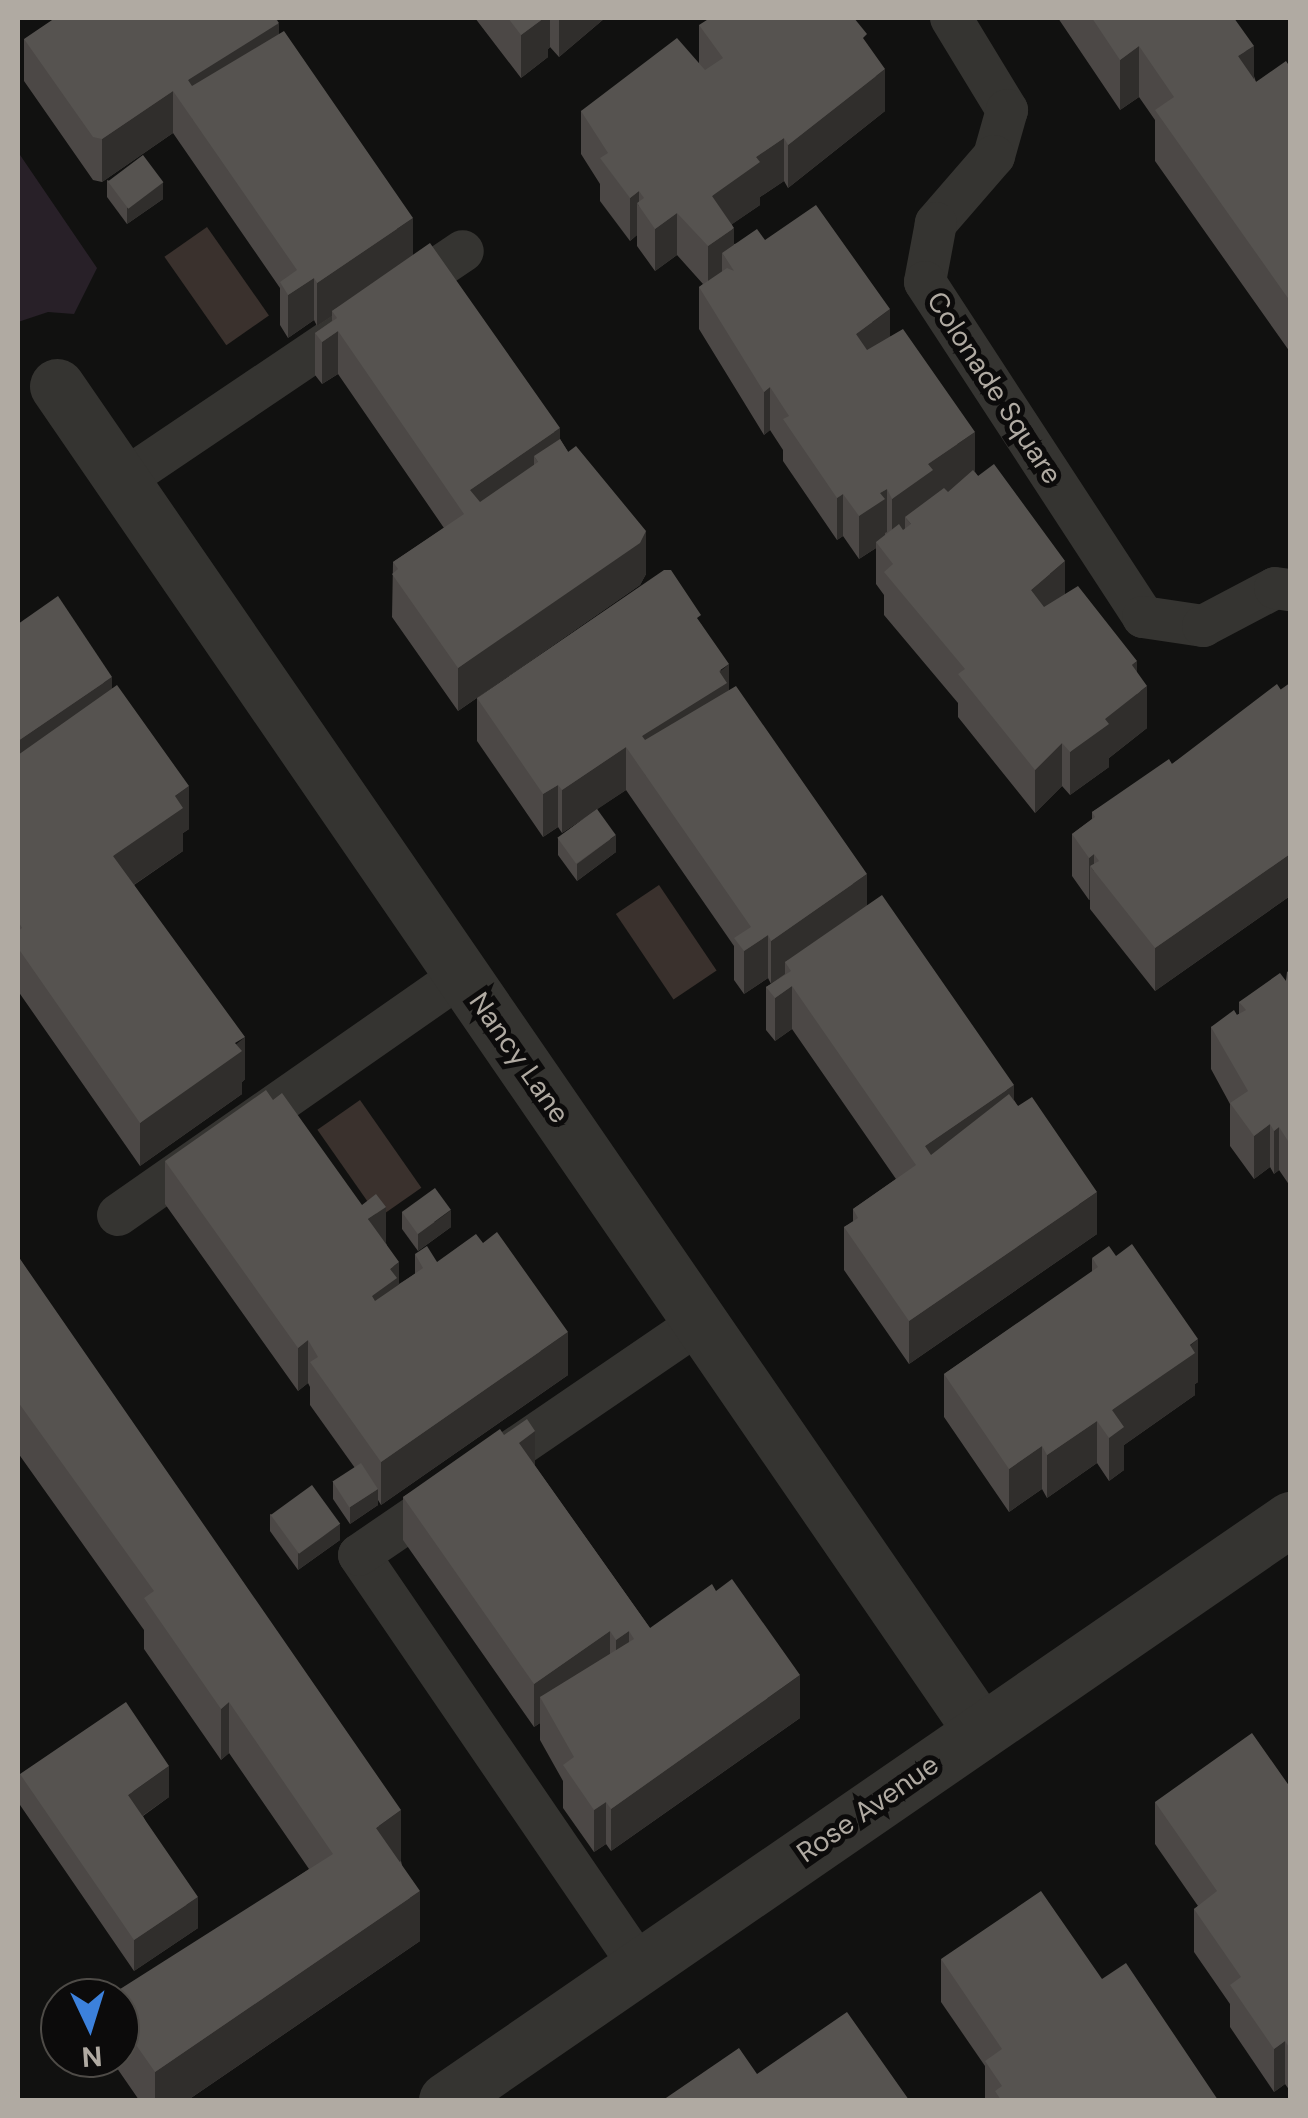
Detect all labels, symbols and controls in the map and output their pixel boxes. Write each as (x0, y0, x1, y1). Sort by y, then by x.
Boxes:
street label: Colonade Square (919, 286, 1069, 490)
street label: Nancy Lane (462, 986, 576, 1130)
street label: Rose Avenue (791, 1748, 945, 1870)
north arrow (40, 1978, 140, 2078)
text: N (81, 2037, 103, 2076)

